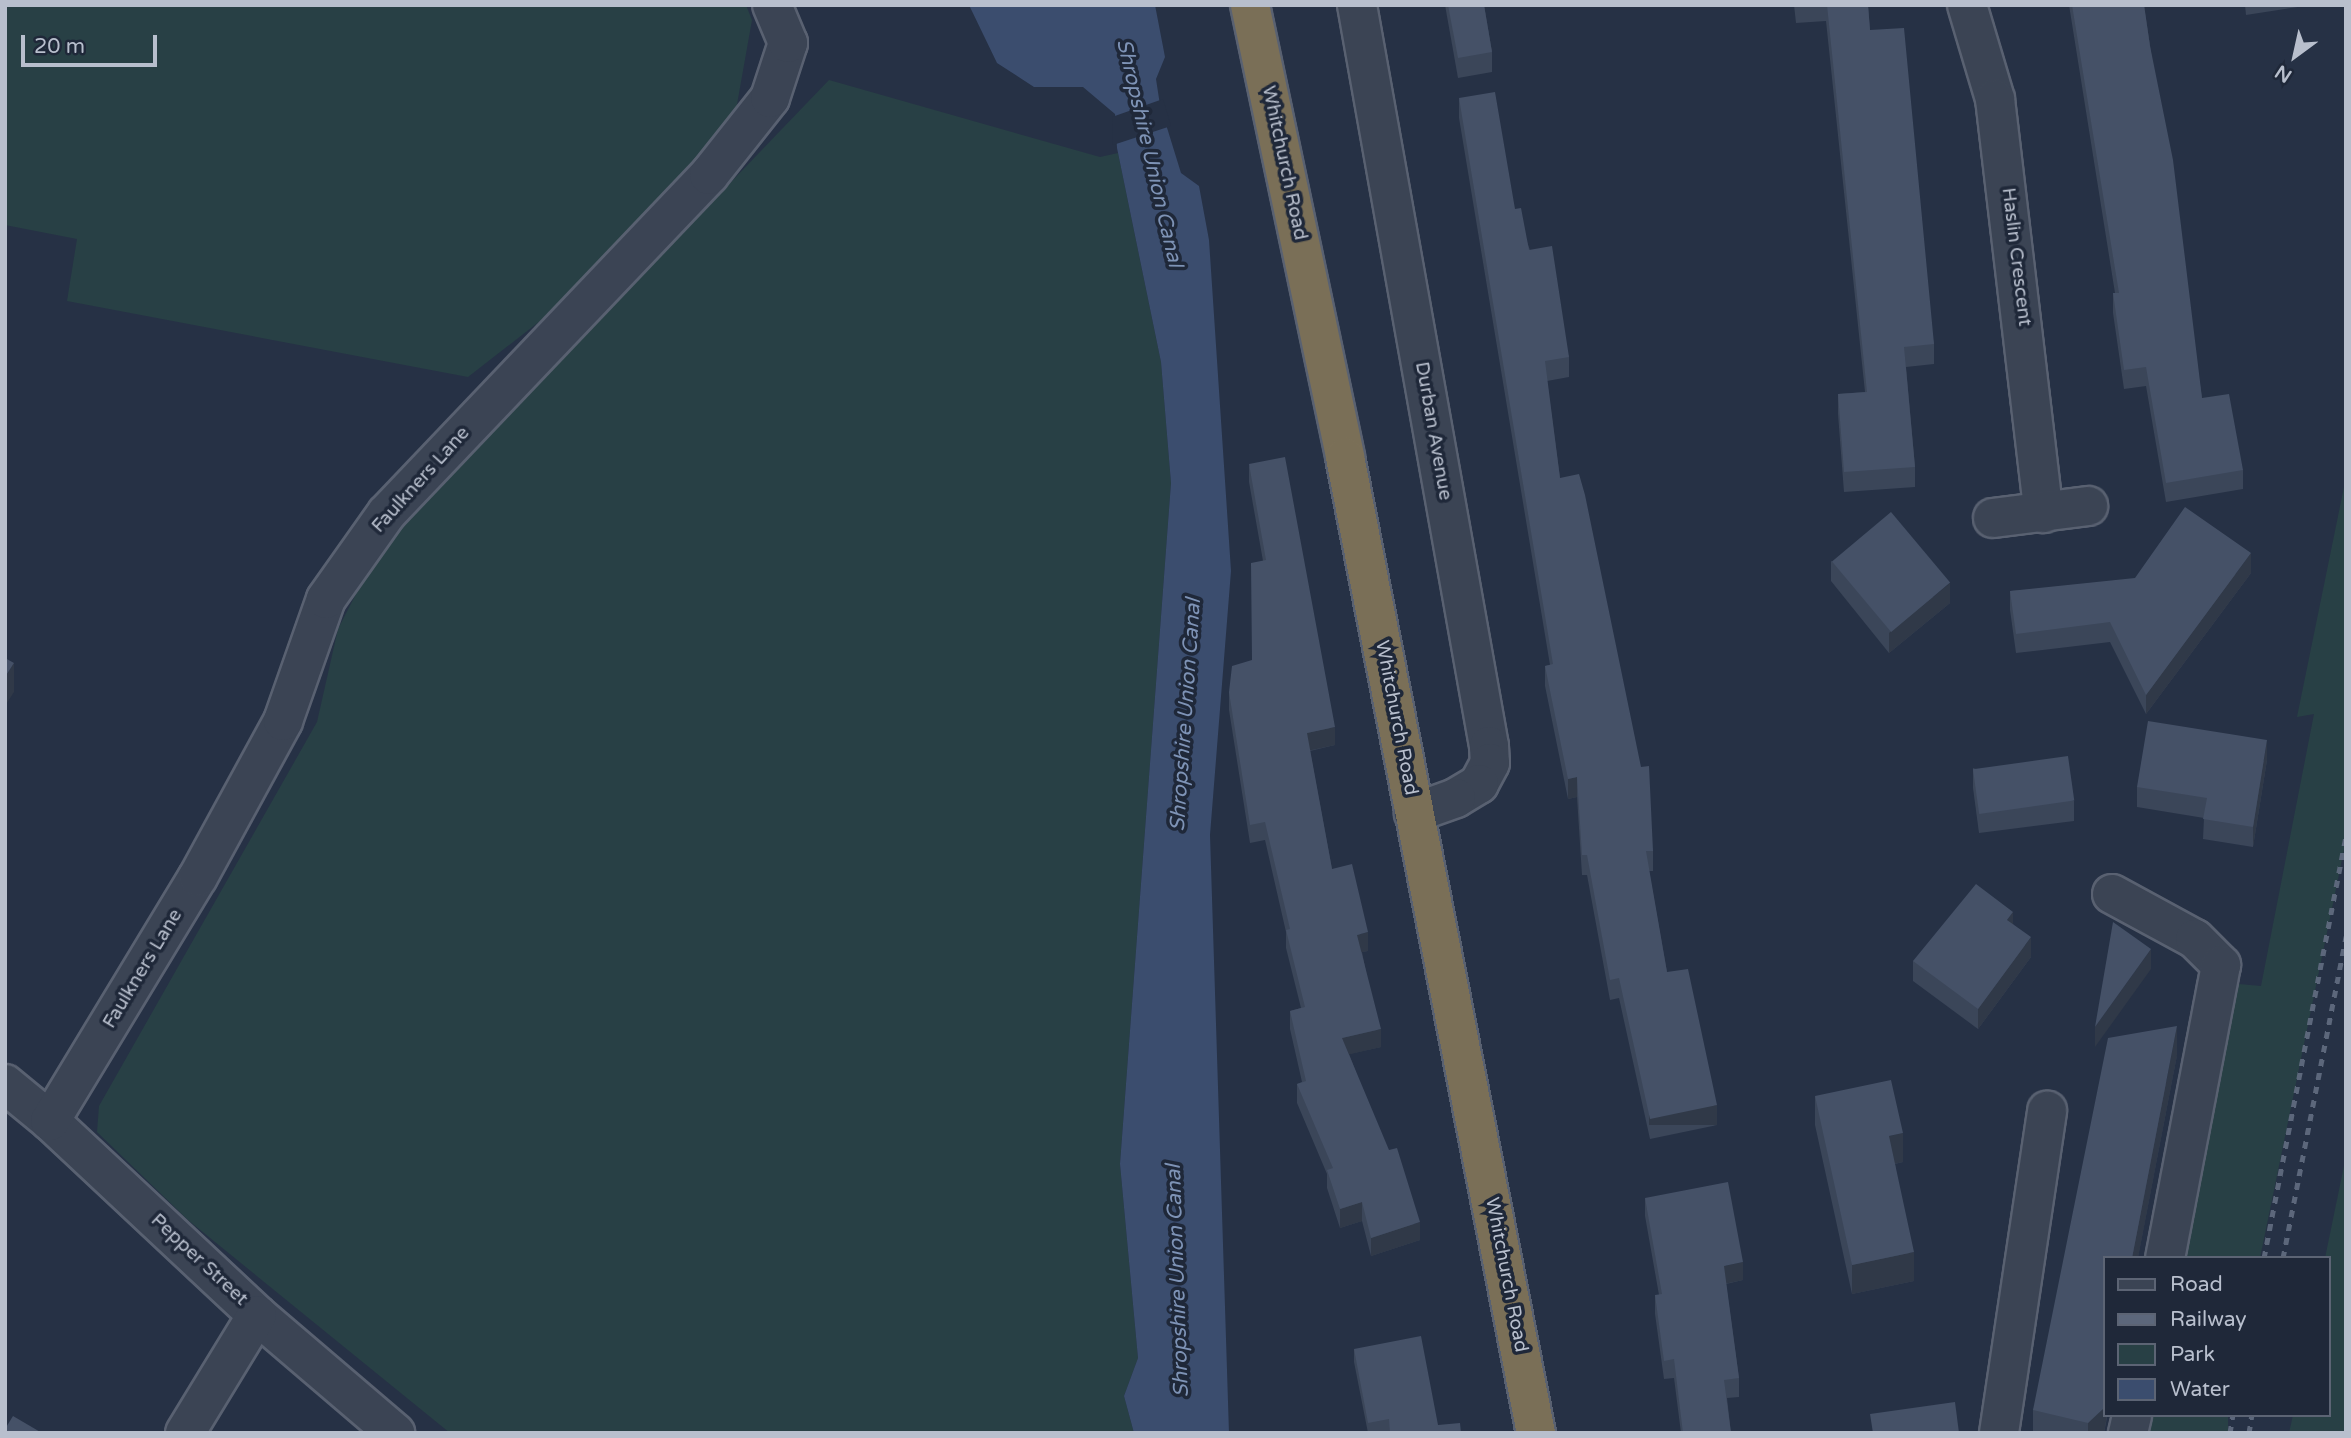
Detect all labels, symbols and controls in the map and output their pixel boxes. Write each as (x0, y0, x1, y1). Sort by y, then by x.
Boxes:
scale bar (24, 21, 161, 65)
north arrow (2260, 21, 2330, 91)
text: 20 m (34, 34, 85, 59)
water label: Shropshire Union Canal (1110, 37, 1188, 269)
text: N (2271, 60, 2296, 87)
street label: Whitchurch Road (1257, 84, 1311, 242)
street label: Haslin Crescent (1996, 186, 2036, 328)
street label: Durban Avenue (1410, 360, 1456, 502)
street label: Faulkners Lane (367, 422, 475, 538)
water label: Shropshire Union Canal (1165, 598, 1207, 832)
street label: Whitchurch Road (1370, 639, 1422, 797)
street label: Faulkners Lane (98, 905, 188, 1033)
water label: Shropshire Union Canal (1161, 1164, 1195, 1398)
street label: Whitchurch Road (1480, 1196, 1532, 1354)
street label: Pepper Street (146, 1209, 252, 1311)
legend (2102, 1256, 2330, 1417)
text: Road (2170, 1272, 2223, 1297)
text: Railway (2170, 1307, 2247, 1332)
text: Park (2170, 1342, 2215, 1367)
text: Water (2170, 1377, 2230, 1402)

